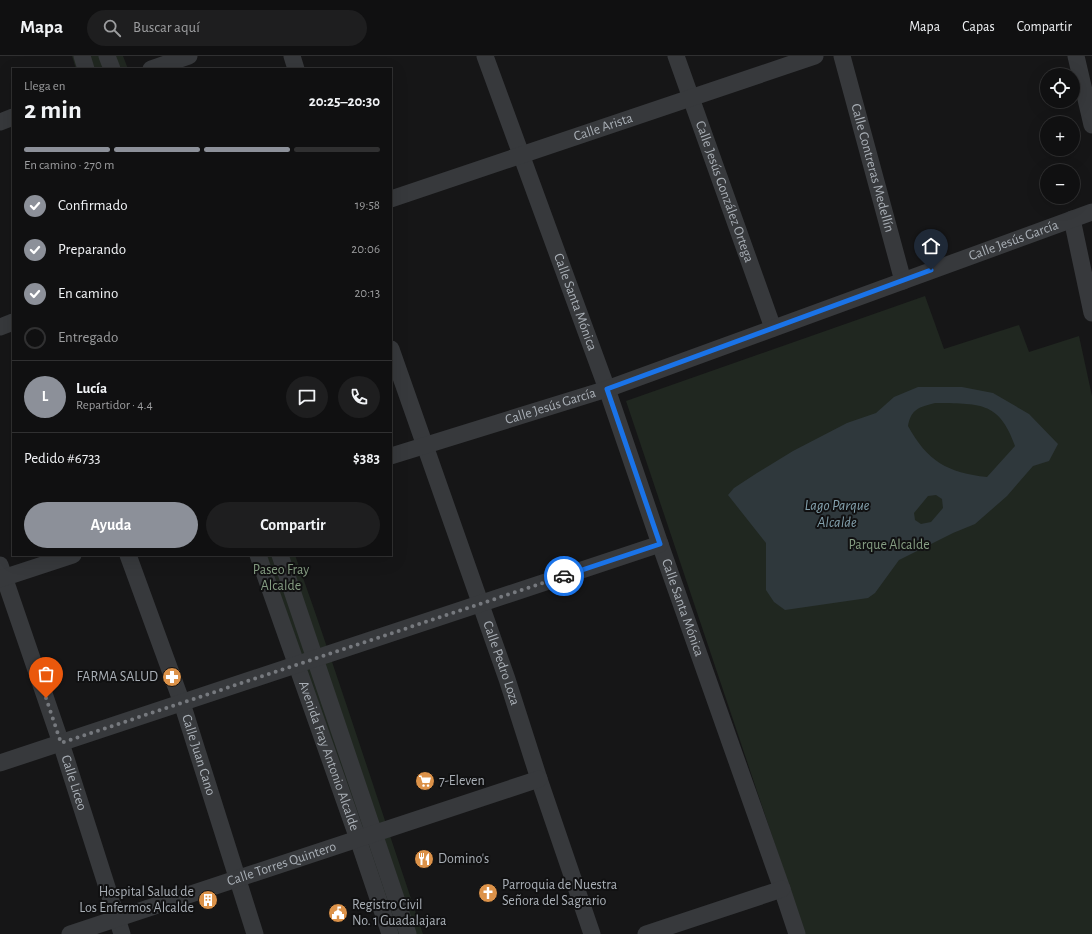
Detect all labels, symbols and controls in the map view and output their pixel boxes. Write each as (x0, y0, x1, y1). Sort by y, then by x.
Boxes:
search box (87, 10, 367, 46)
icon: search (101, 17, 123, 39)
text: Mapa (20, 18, 63, 37)
text: Buscar aquí (133, 20, 200, 35)
text: Mapa (909, 20, 940, 34)
text: Capas (962, 20, 995, 34)
text: Compartir (1017, 20, 1072, 34)
map controls (1040, 68, 1080, 204)
button: locate (1040, 68, 1080, 108)
text: Llega en (24, 80, 66, 93)
text: 20:25–20:30 (309, 94, 380, 109)
text: 2 min (24, 97, 82, 123)
street label: Calle Contreras Medellín (848, 102, 896, 234)
street label: Calle Arista (572, 111, 635, 144)
button: + (1040, 116, 1080, 156)
street label: Calle Jesús González Ortega (693, 119, 756, 265)
text: En camino · 270 m (24, 159, 114, 172)
button: − (1040, 164, 1080, 204)
icon: check (24, 195, 46, 217)
text: Confirmado (58, 198, 128, 213)
text: 19:58 (355, 199, 380, 212)
street label: Calle Jesús García (967, 218, 1061, 263)
pin (914, 229, 948, 270)
icon: home (920, 235, 942, 257)
icon: check (24, 239, 46, 261)
text: Preparando (58, 242, 126, 257)
text: 20:06 (351, 243, 380, 256)
street label: Calle Santa Mónica (551, 251, 600, 353)
icon: check (24, 283, 46, 305)
text: En camino (58, 286, 118, 301)
text: 20:13 (354, 287, 380, 300)
text: Entregado (58, 330, 118, 345)
button: chat (286, 376, 328, 418)
button: phone (338, 376, 380, 418)
text: Lucía (76, 381, 107, 396)
street label: Calle Jesús García (503, 386, 598, 427)
text: L (42, 389, 48, 404)
text: Repartidor · 4.4 (76, 399, 153, 412)
text: Pedido #6733 (24, 451, 101, 466)
text: $383 (353, 451, 380, 466)
water label: Lago Parque Alcalde (805, 498, 870, 530)
button: Ayuda (24, 502, 198, 548)
button: Compartir (206, 502, 380, 548)
park label: Parque Alcalde (848, 538, 930, 552)
courier (544, 556, 584, 596)
street label: Calle Santa Mónica (659, 557, 706, 659)
park label: Paseo Fray Alcalde (253, 563, 309, 593)
icon: car (553, 565, 575, 587)
street label: Calle Pedro Loza (480, 619, 522, 708)
pin (29, 657, 63, 698)
icon: bag (35, 663, 57, 685)
pharmacy icon: FARMA SALUD (161, 666, 183, 688)
place label: FARMA SALUD (77, 670, 158, 684)
street label: Avenida Fray Antonio Alcalde (296, 679, 362, 833)
street label: Calle Juan Cano (179, 713, 218, 797)
street label: Calle Liceo (58, 753, 89, 812)
supermarket icon: 7-Eleven (414, 770, 436, 792)
place label: 7-Eleven (439, 774, 485, 788)
street label: Calle Torres Quintero (225, 839, 338, 889)
restaurant icon: Domino's (413, 848, 435, 870)
place label: Domino's (438, 852, 489, 866)
place label: Parroquia de Nuestra Señora del Sagrario (502, 878, 618, 908)
church icon: Parroquia de Nuestra Señora del Sagrario (477, 882, 499, 904)
place label: Hospital Salud de Los Enfermos Alcalde (79, 885, 194, 915)
building icon: Hospital Salud de Los Enfermos Alcalde (197, 889, 219, 911)
place label: Registro Civil No. 1 Guadalajara (352, 898, 447, 928)
public building icon: Registro Civil No. 1 Guadalajara (327, 902, 349, 924)

